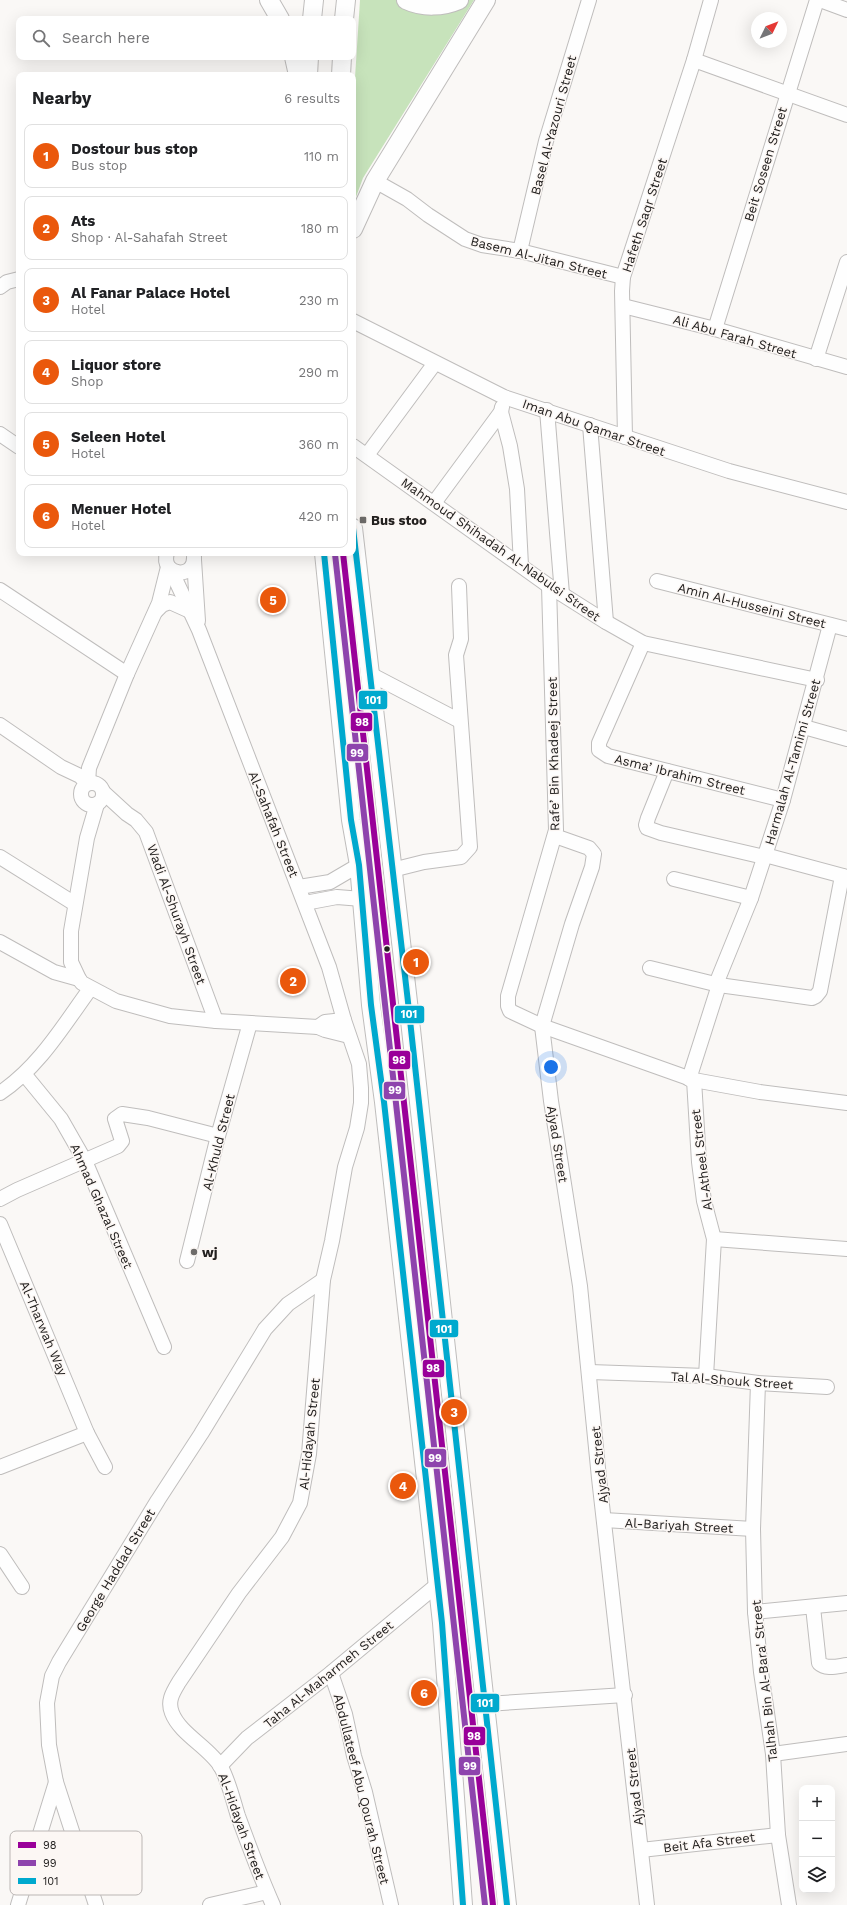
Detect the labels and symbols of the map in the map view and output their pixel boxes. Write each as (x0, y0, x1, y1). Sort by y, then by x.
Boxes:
north arrow (751, 12, 787, 48)
street label: Basel Al-Yazouri Street (528, 53, 579, 197)
street label: Beit Soseen Street (741, 105, 790, 223)
street label: Hafeth Saqr Street (619, 156, 670, 274)
street label: Basem Al-Jitan Street (469, 233, 609, 282)
street label: Ali Abu Farah Street (671, 312, 799, 361)
street label: Iman Abu Qamar Street (520, 396, 668, 459)
street label: Mahmoud Shihadah Al-Nabulsi Street (398, 475, 604, 625)
place label: Bus stoo (371, 513, 427, 528)
marker: Bus stoo (358, 515, 368, 525)
street label: Amin Al-Husseini Street (676, 580, 828, 631)
pin: 5 (260, 585, 286, 615)
street label: Rafe’ Bin Khadeej Street (545, 676, 562, 831)
street label: Harmalah Al-Tamimi Street (762, 677, 824, 847)
line badge: 101 (358, 690, 388, 710)
text: 101 (365, 694, 381, 707)
line badge: 98 (350, 712, 373, 732)
text: 98 (355, 716, 369, 729)
line badge: 99 (346, 743, 369, 762)
text: 99 (350, 747, 364, 760)
street label: Asma’ Ibrahim Street (613, 751, 747, 798)
street label: Al-Sahafah Street (245, 769, 302, 880)
street label: Wadi Al-Shurayh Street (144, 842, 209, 987)
unlabelled marker (382, 944, 392, 954)
pin: 1 (403, 947, 429, 977)
pin: 2 (280, 966, 306, 996)
line badge: 101 (394, 1005, 425, 1024)
text: 101 (401, 1008, 417, 1021)
line badge: 98 (388, 1050, 411, 1070)
text: 98 (392, 1054, 406, 1067)
your location (541, 1057, 561, 1077)
line badge: 99 (383, 1081, 406, 1100)
text: 99 (388, 1084, 402, 1097)
street label: Al-Khuld Street (199, 1092, 238, 1192)
street label: Ajyad Street (544, 1105, 571, 1184)
street label: Al-Atheel Street (688, 1108, 715, 1212)
street label: Ahmad Ghazal Street (67, 1141, 136, 1271)
place label: wj (202, 1245, 218, 1260)
marker: wj (189, 1247, 199, 1257)
street label: Al-Tharwah Way (17, 1278, 70, 1378)
line badge: 101 (429, 1319, 459, 1338)
text: 101 (436, 1323, 452, 1336)
line badge: 98 (422, 1359, 445, 1378)
text: 98 (426, 1362, 440, 1375)
street label: Tal Al-Shouk Street (670, 1369, 794, 1392)
street label: Al-Hidayah Street (296, 1377, 323, 1491)
pin: 3 (441, 1397, 467, 1427)
street label: Ajyad Street (588, 1425, 611, 1504)
line badge: 99 (424, 1448, 447, 1468)
text: 99 (428, 1452, 442, 1465)
pin: 4 (390, 1471, 416, 1501)
street label: George Haddad Street (73, 1506, 158, 1634)
street label: Al-Bariyah Street (624, 1515, 734, 1536)
street label: Talhah Bin Al-Bara' Street (748, 1599, 780, 1763)
street label: Taha Al-Maharmeh Street (261, 1617, 396, 1731)
pin: 6 (411, 1678, 437, 1708)
street label: Abdullateef Abu Qourah Street (331, 1692, 393, 1886)
line badge: 101 (470, 1693, 500, 1713)
text: 101 (477, 1697, 493, 1710)
line badge: 98 (463, 1726, 486, 1746)
text: 98 (467, 1730, 481, 1743)
street label: Ajyad Street (623, 1747, 646, 1826)
line badge: 99 (458, 1756, 481, 1776)
text: 99 (463, 1760, 477, 1773)
street label: Al-Hidayah Street (215, 1771, 268, 1882)
street label: Beit Afa Street (662, 1829, 756, 1856)
legend (10, 1831, 142, 1895)
text: 98 (43, 1839, 57, 1852)
text: 99 (43, 1857, 57, 1870)
text: 101 (43, 1875, 58, 1888)

